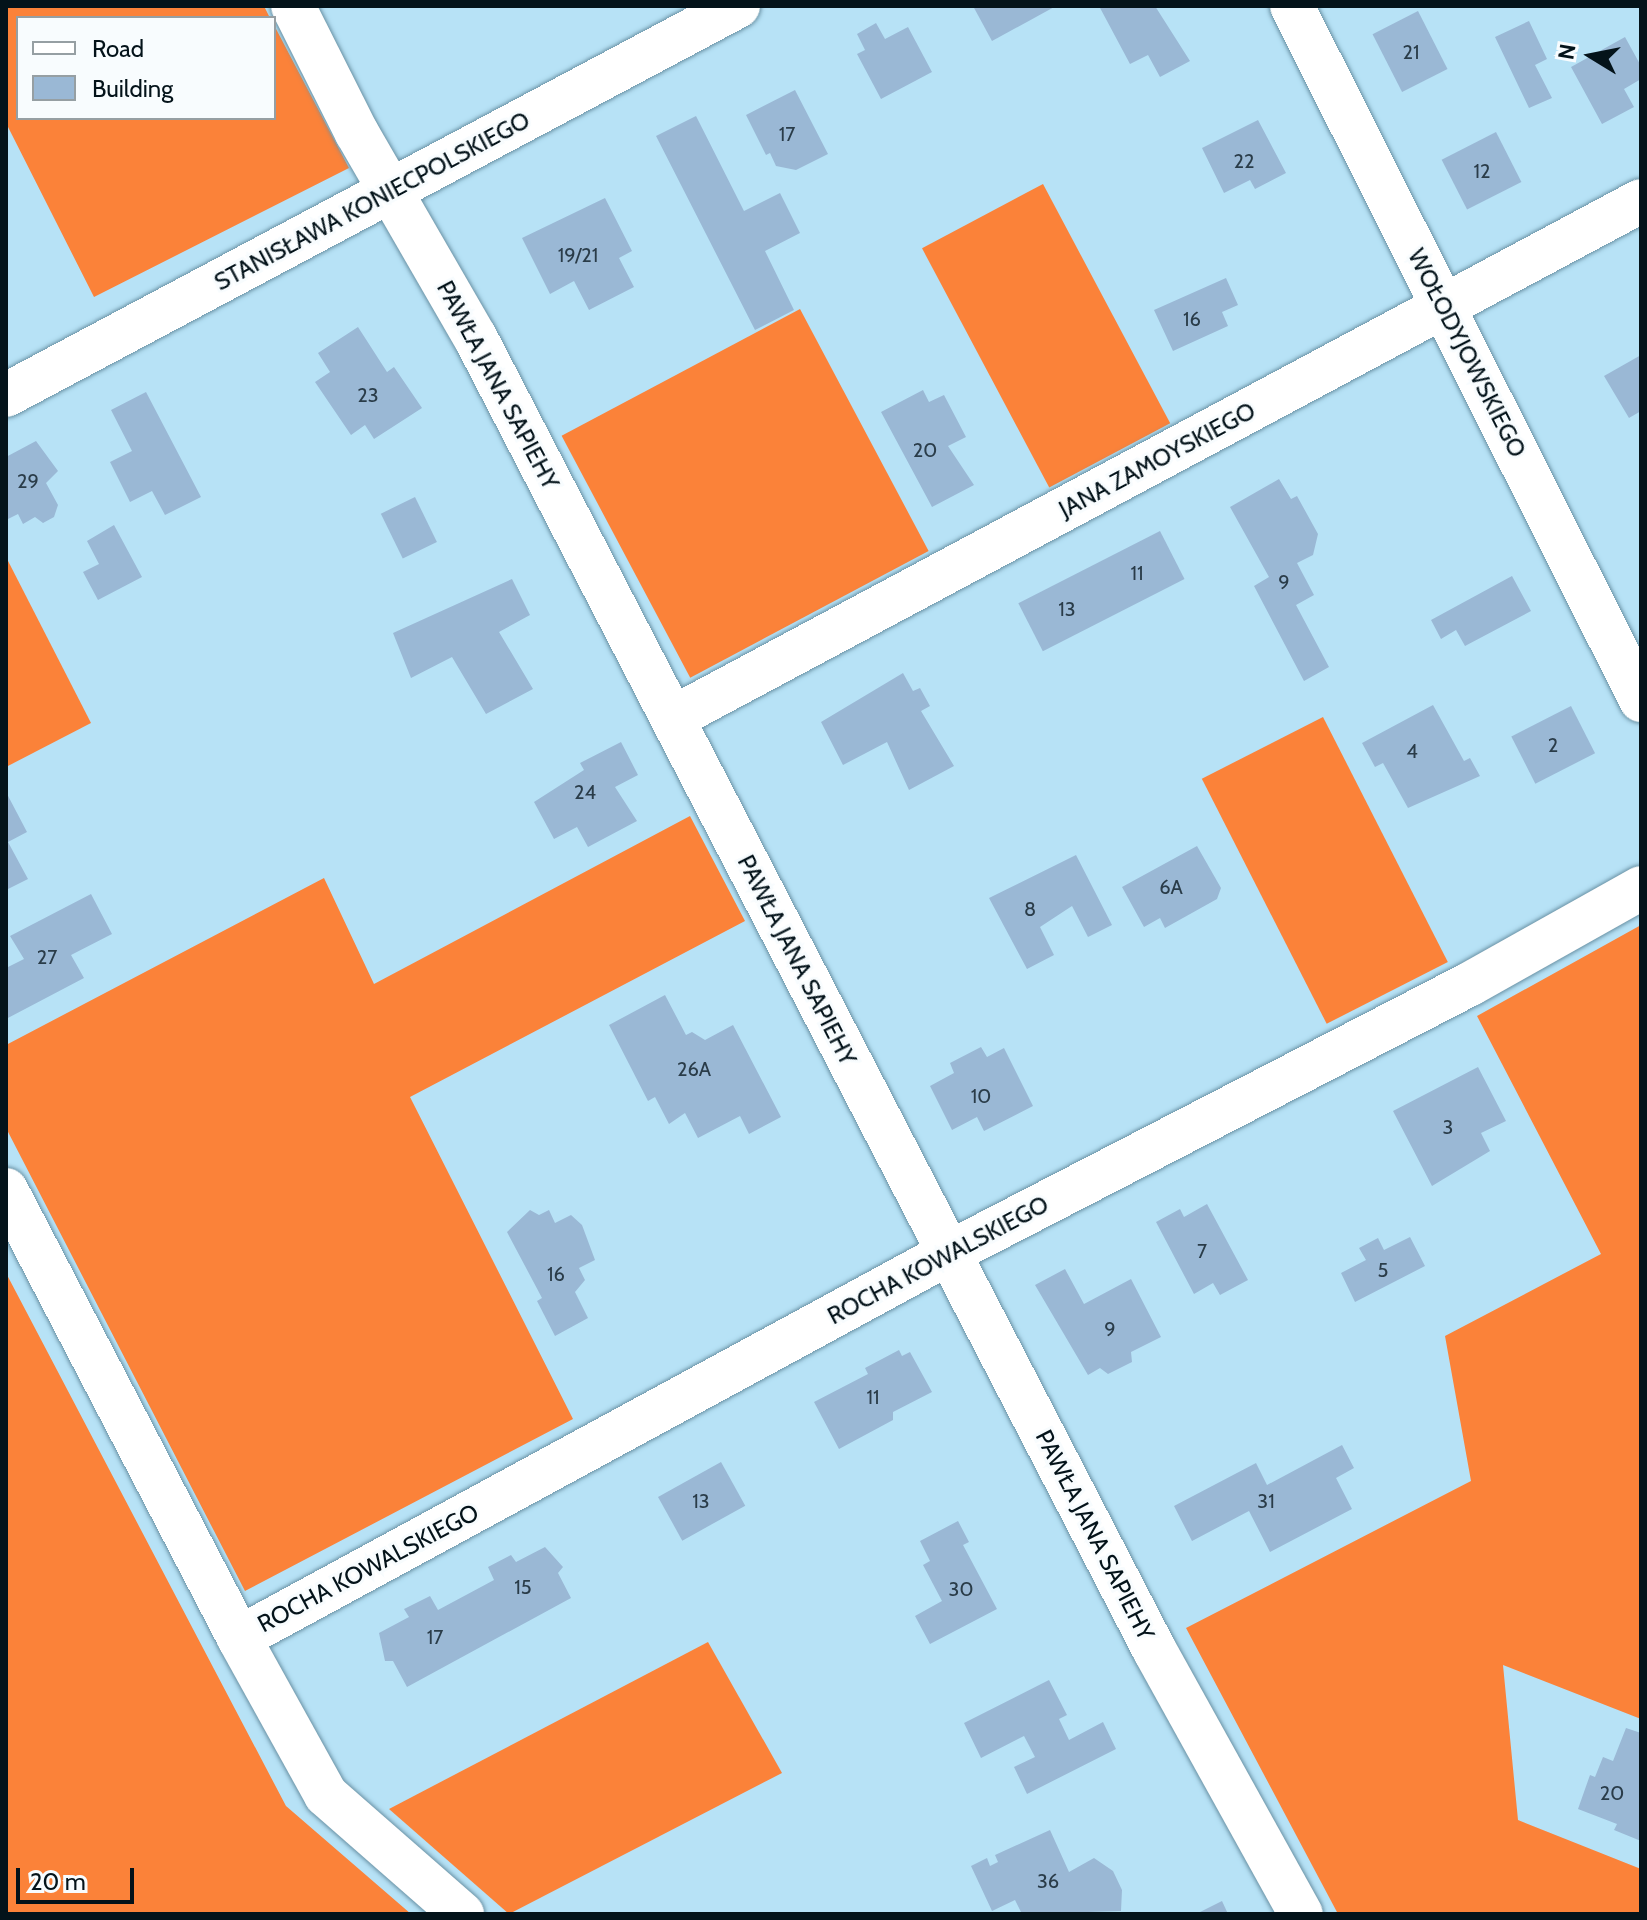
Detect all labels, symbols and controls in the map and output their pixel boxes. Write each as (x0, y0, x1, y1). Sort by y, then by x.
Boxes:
legend (16, 16, 276, 120)
north arrow (1551, 16, 1631, 96)
text: Road (92, 34, 144, 63)
house number: 21 (1403, 40, 1419, 64)
text: N (1552, 42, 1582, 62)
text: Building (92, 74, 173, 103)
street label: STANISŁAWA KONIECPOLSKIEGO (209, 105, 535, 297)
house number: 17 (779, 122, 795, 146)
house number: 22 (1234, 149, 1254, 173)
house number: 12 (1474, 159, 1490, 183)
house number: 19/21 (558, 243, 598, 267)
street label: WOŁODYJOWSKIEGO (1402, 244, 1532, 462)
street label: PAWŁA JANA SAPIEHY (431, 276, 565, 494)
house number: 16 (1183, 307, 1201, 331)
house number: 23 (357, 383, 379, 407)
street label: JANA ZAMOYSKIEGO (1054, 396, 1260, 524)
house number: 20 (913, 438, 937, 462)
house number: 29 (17, 469, 39, 493)
house number: 11 (1130, 561, 1144, 585)
house number: 9 (1278, 570, 1290, 594)
house number: 13 (1058, 597, 1076, 621)
house number: 2 (1548, 733, 1558, 757)
house number: 4 (1406, 739, 1418, 763)
house number: 24 (574, 780, 596, 804)
street label: PAWŁA JANA SAPIEHY (731, 850, 863, 1070)
house number: 6A (1159, 875, 1183, 899)
house number: 8 (1024, 897, 1036, 921)
house number: 27 (37, 945, 57, 969)
house number: 26A (677, 1057, 711, 1081)
house number: 10 (971, 1084, 991, 1108)
house number: 3 (1443, 1115, 1453, 1139)
street label: ROCHA KOWALSKIEGO (823, 1190, 1053, 1330)
house number: 7 (1197, 1239, 1207, 1263)
house number: 5 (1378, 1258, 1388, 1282)
house number: 16 (547, 1262, 565, 1286)
house number: 9 (1104, 1317, 1116, 1341)
house number: 11 (866, 1385, 880, 1409)
street label: PAWŁA JANA SAPIEHY (1029, 1425, 1161, 1645)
house number: 13 (692, 1489, 710, 1513)
house number: 31 (1257, 1489, 1275, 1513)
street label: ROCHA KOWALSKIEGO (253, 1498, 483, 1638)
house number: 15 (514, 1575, 532, 1599)
house number: 30 (949, 1577, 973, 1601)
house number: 17 (427, 1625, 443, 1649)
house number: 20 (1600, 1781, 1624, 1805)
scale bar (20, 1852, 138, 1902)
text: 20 m (30, 1867, 86, 1896)
house number: 36 (1037, 1869, 1059, 1893)

